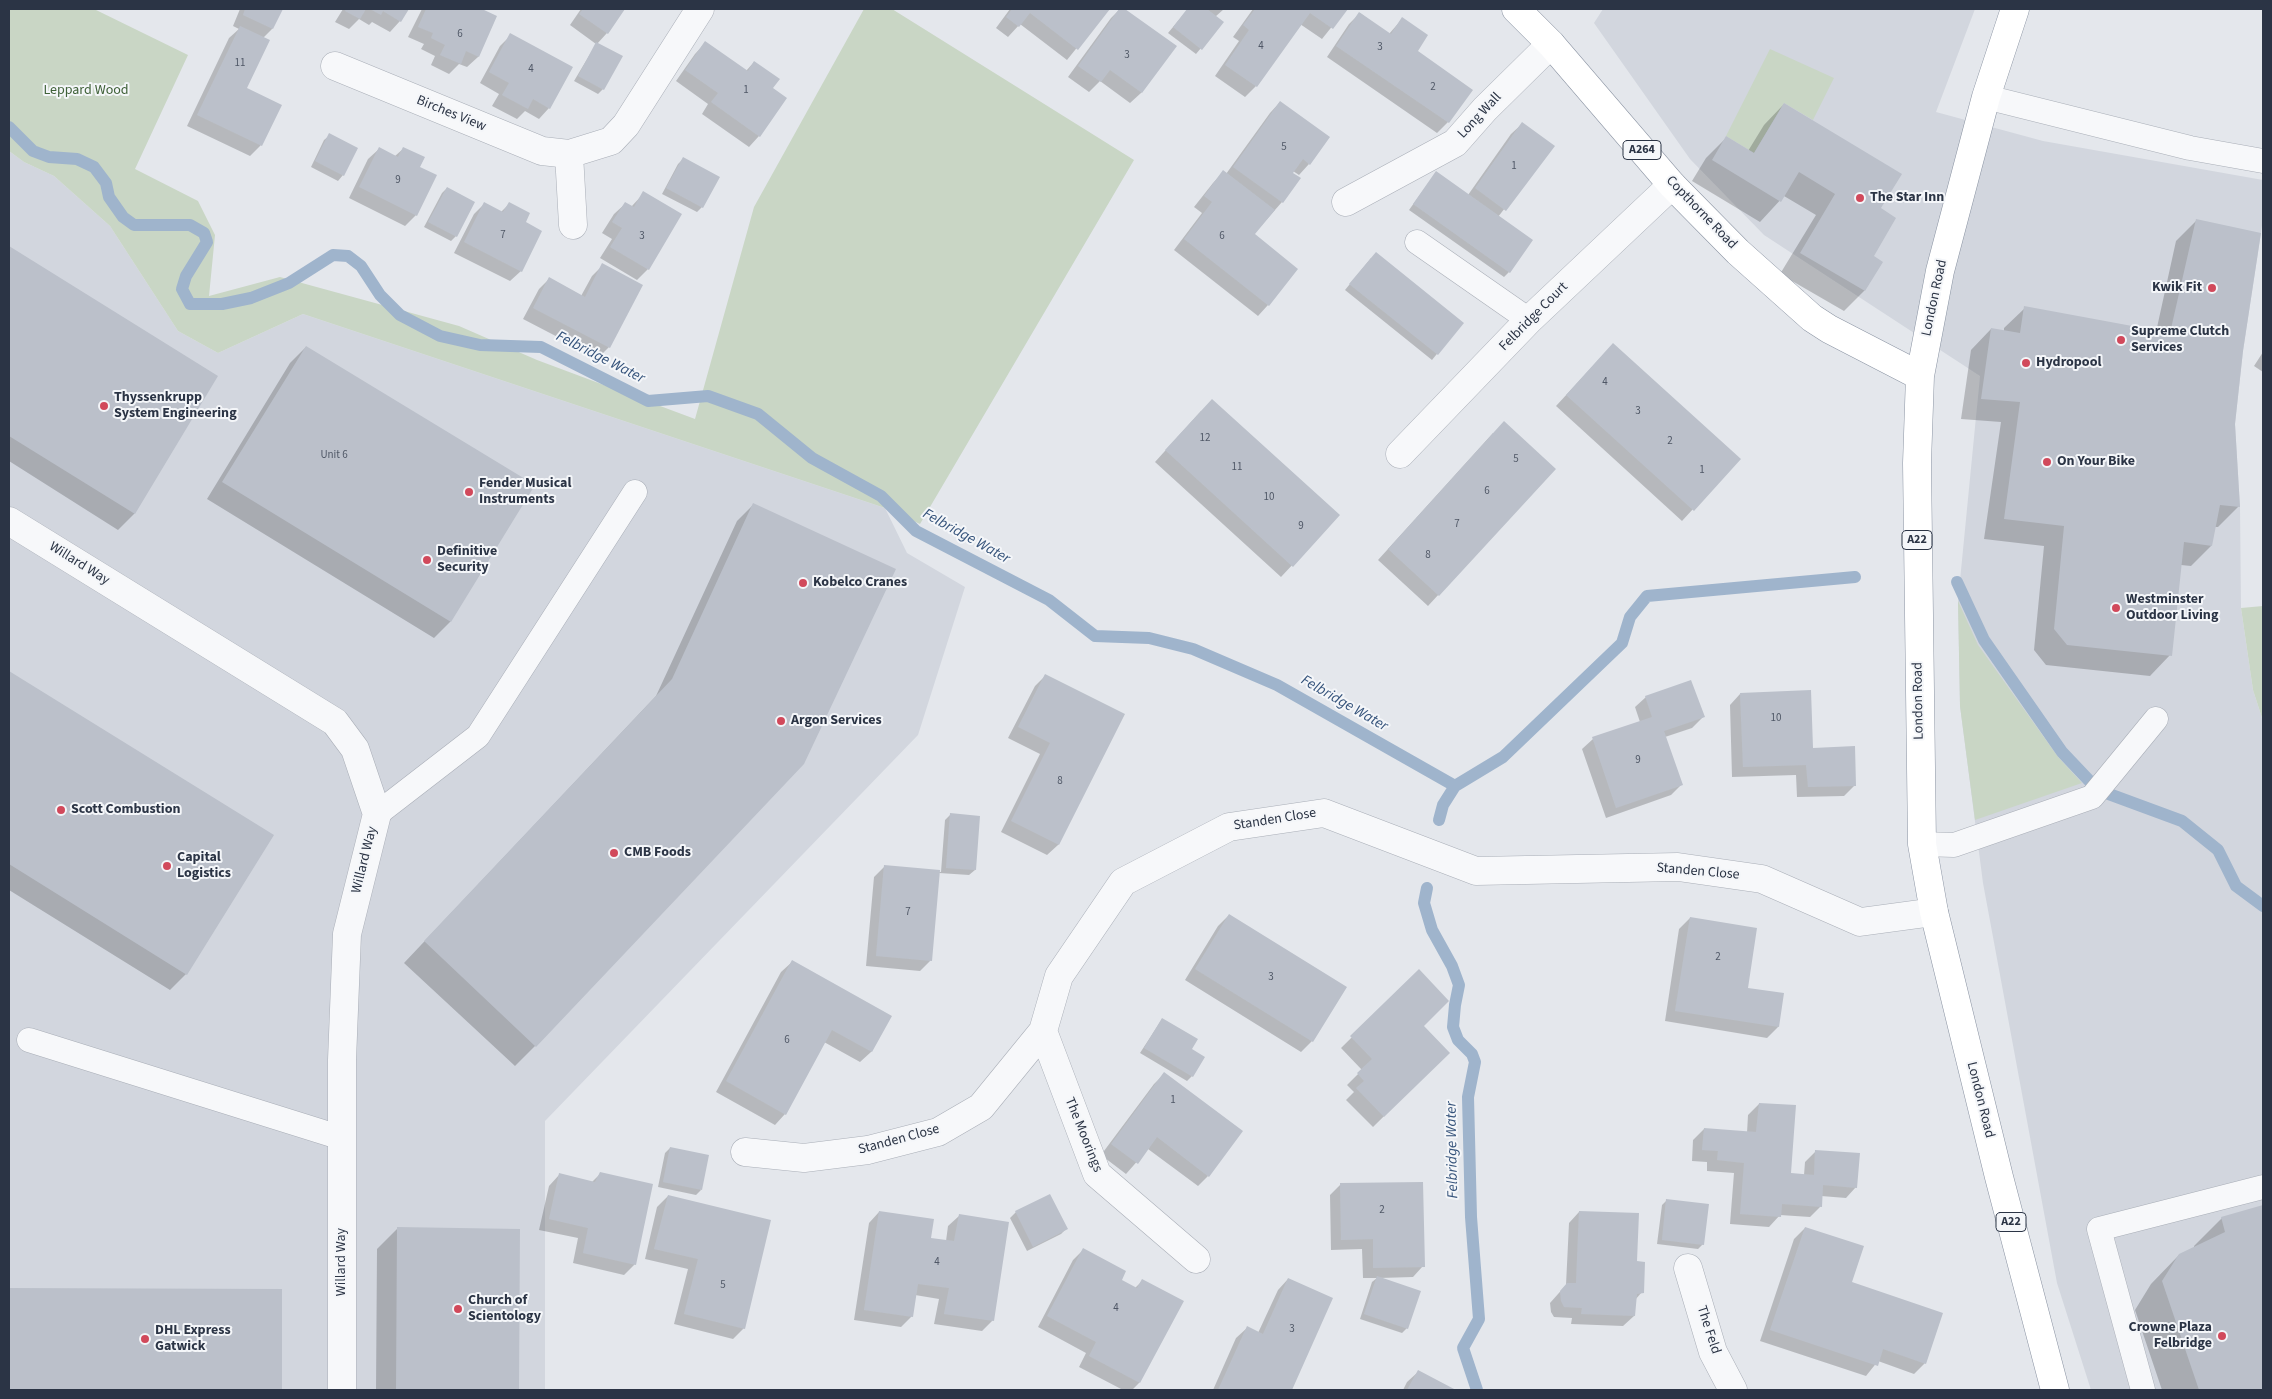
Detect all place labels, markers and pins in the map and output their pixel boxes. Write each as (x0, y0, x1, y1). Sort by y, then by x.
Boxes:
place label: The Star Inn (1870, 190, 1944, 206)
marker: The Star Inn (1854, 192, 1866, 204)
place label: Kwik Fit (2152, 280, 2202, 296)
marker: Kwik Fit (2206, 282, 2218, 294)
place label: Supreme Clutch Services (2131, 324, 2229, 357)
marker: Supreme Clutch Services (2115, 334, 2127, 346)
place label: Hydropool (2036, 355, 2101, 371)
marker: Hydropool (2020, 357, 2032, 369)
place label: Thyssenkrupp System Engineering (114, 390, 237, 422)
marker: Thyssenkrupp System Engineering (98, 400, 110, 412)
place label: On Your Bike (2057, 454, 2135, 470)
marker: On Your Bike (2041, 456, 2053, 468)
place label: Fender Musical Instruments (479, 476, 571, 508)
marker: Fender Musical Instruments (463, 486, 475, 498)
place label: Definitive Security (437, 544, 497, 576)
marker: Definitive Security (421, 554, 433, 566)
place label: Kobelco Cranes (813, 575, 907, 591)
marker: Kobelco Cranes (797, 577, 809, 589)
place label: Westminster Outdoor Living (2126, 592, 2218, 624)
marker: Westminster Outdoor Living (2110, 602, 2122, 614)
place label: Argon Services (791, 713, 882, 729)
marker: Argon Services (775, 715, 787, 727)
place label: Scott Combustion (71, 802, 180, 818)
marker: Scott Combustion (55, 804, 67, 816)
place label: CMB Foods (624, 845, 691, 861)
marker: CMB Foods (608, 847, 620, 859)
place label: Capital Logistics (177, 850, 231, 882)
marker: Capital Logistics (161, 860, 173, 872)
place label: Church of Scientology (468, 1293, 541, 1325)
marker: Church of Scientology (452, 1303, 464, 1315)
place label: Crowne Plaza Felbridge (2128, 1320, 2212, 1352)
place label: DHL Express Gatwick (155, 1323, 231, 1355)
marker: Crowne Plaza Felbridge (2216, 1330, 2228, 1342)
marker: DHL Express Gatwick (139, 1333, 151, 1345)

